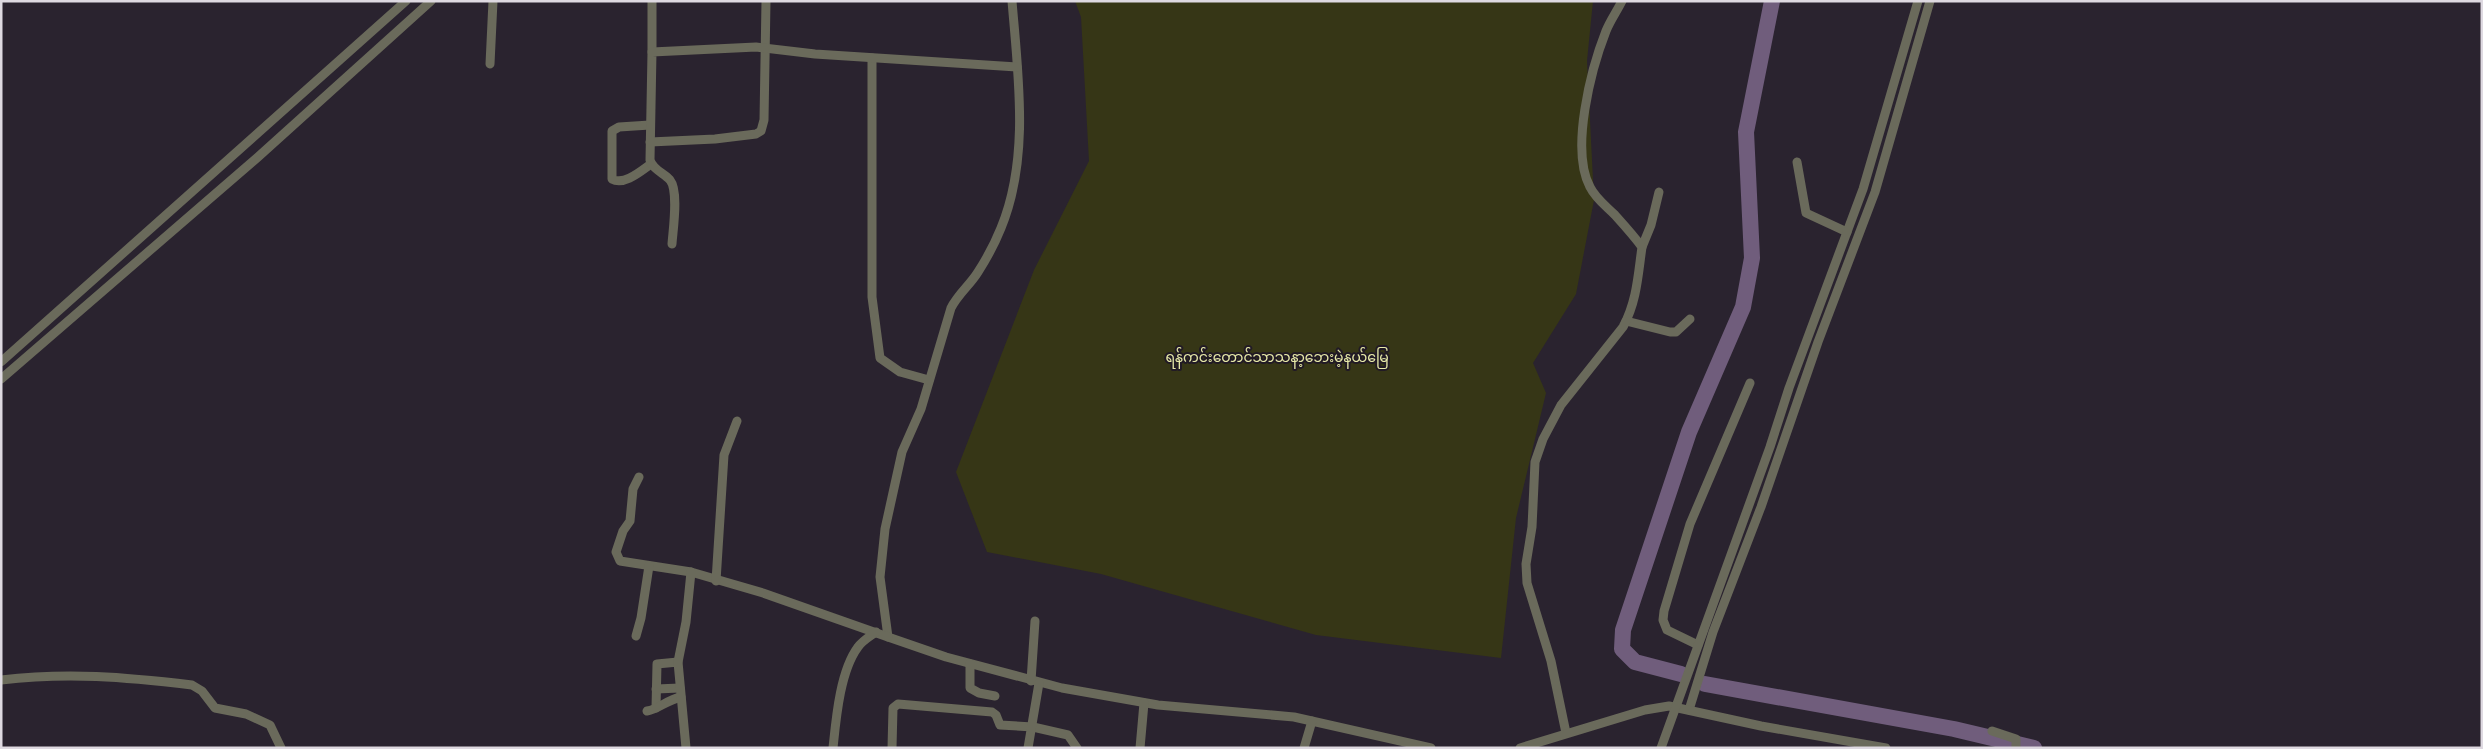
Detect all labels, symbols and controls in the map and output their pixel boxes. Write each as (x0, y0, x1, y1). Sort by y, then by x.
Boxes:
park label: ရန်ကင်းတောင်သာသနာ့ဘေးမဲ့နယ်မြေ (1165, 347, 1389, 369)

